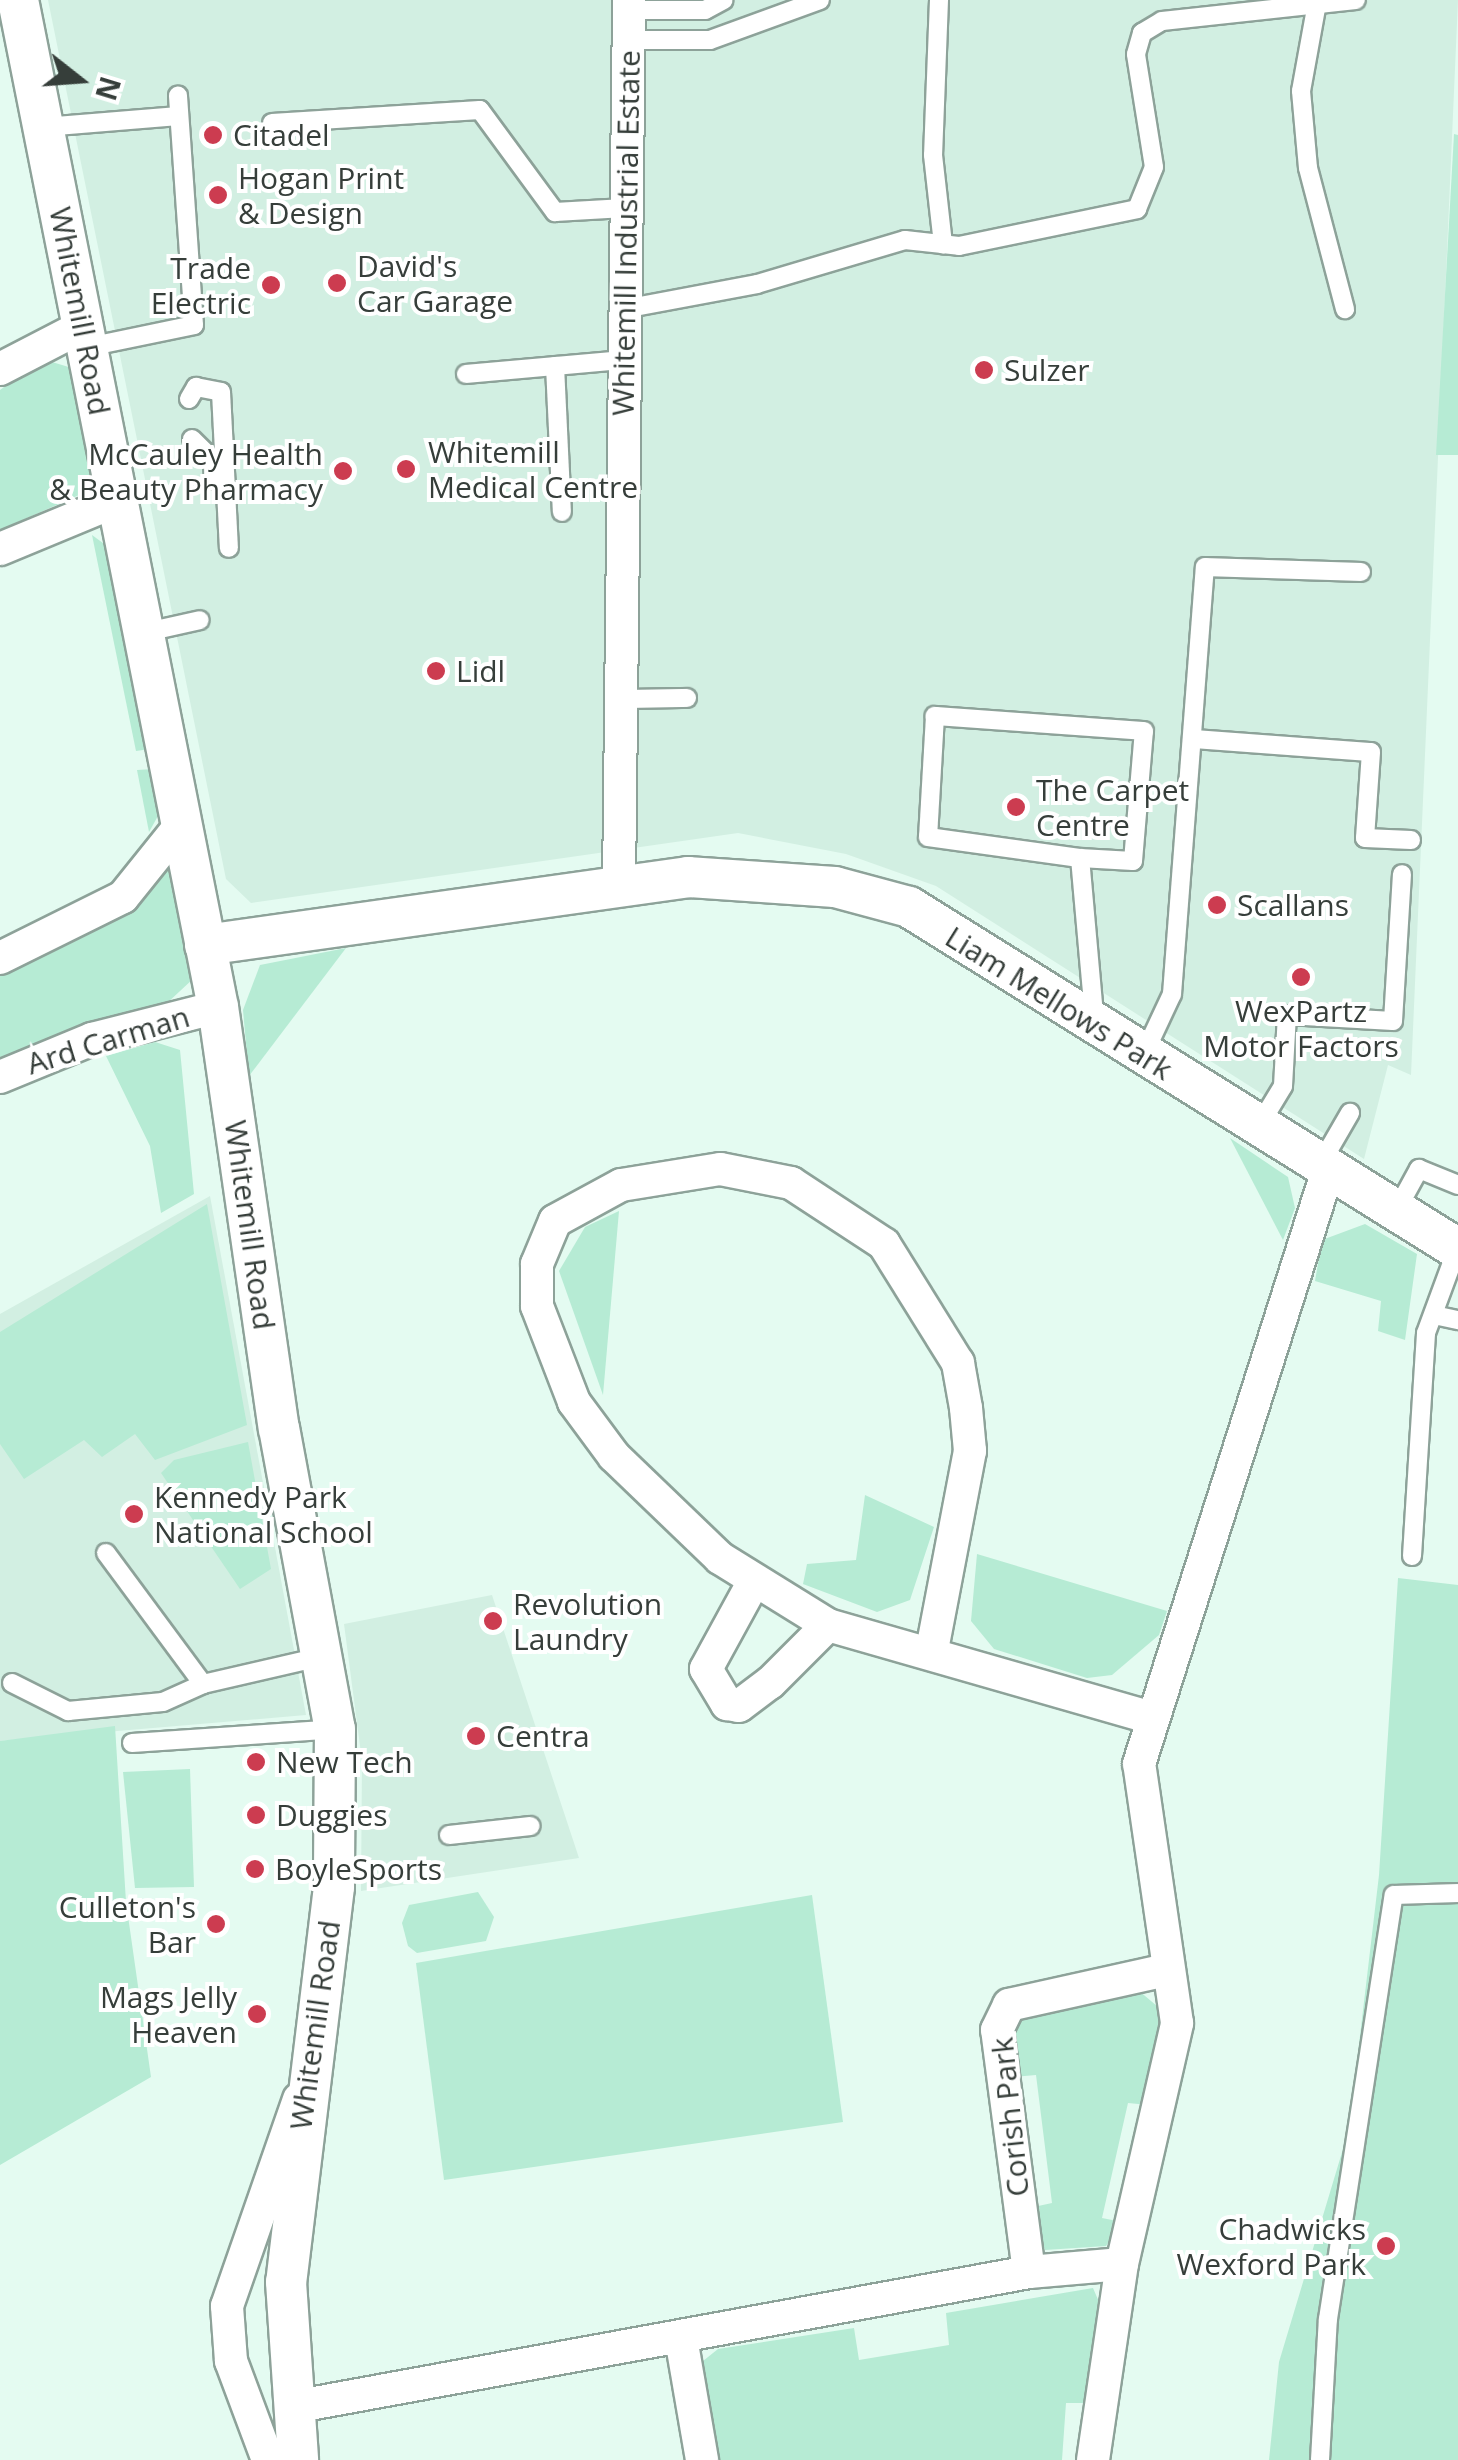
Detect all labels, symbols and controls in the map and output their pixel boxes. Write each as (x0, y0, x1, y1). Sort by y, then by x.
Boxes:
north arrow (30, 30, 130, 130)
street label: Whitemill Industrial Estate (605, 50, 647, 416)
text: N (87, 72, 130, 105)
place label: Citadel (233, 117, 330, 153)
marker: Citadel (202, 124, 224, 146)
place label: Hogan Print & Design (238, 160, 404, 230)
marker: Hogan Print & Design (207, 184, 229, 206)
street label: Whitemill Road (42, 204, 118, 418)
place label: David's Car Garage (357, 248, 513, 318)
place label: Trade Electric (151, 250, 251, 320)
marker: David's Car Garage (326, 272, 348, 294)
marker: Trade Electric (260, 274, 282, 296)
place label: Sulzer (1004, 352, 1090, 388)
marker: Sulzer (973, 359, 995, 381)
place label: Whitemill Medical Centre (428, 434, 638, 504)
place label: McCauley Health & Beauty Pharmacy (49, 436, 323, 506)
marker: Whitemill Medical Centre (393, 456, 419, 482)
marker: McCauley Health & Beauty Pharmacy (332, 460, 354, 482)
place label: Lidl (456, 653, 505, 689)
marker: Lidl (425, 660, 447, 682)
place label: The Carpet Centre (1036, 772, 1189, 842)
marker: The Carpet Centre (1005, 796, 1027, 818)
place label: Scallans (1237, 887, 1349, 923)
marker: Scallans (1206, 894, 1228, 916)
street label: Liam Mellows Park (939, 919, 1179, 1087)
marker: WexPartz Motor Factors (1290, 966, 1312, 988)
place label: WexPartz Motor Factors (1203, 993, 1399, 1064)
street label: Ard Carman (22, 998, 194, 1082)
street label: Whitemill Road (217, 1118, 283, 1332)
place label: Kennedy Park National School (154, 1479, 373, 1550)
marker: Kennedy Park National School (123, 1503, 145, 1525)
place label: Revolution Laundry (513, 1586, 662, 1656)
marker: Revolution Laundry (482, 1610, 504, 1632)
place label: Centra (496, 1718, 590, 1754)
marker: Centra (465, 1725, 487, 1747)
place label: New Tech (276, 1744, 413, 1780)
marker: New Tech (245, 1751, 267, 1773)
place label: Duggies (276, 1797, 387, 1833)
marker: Duggies (245, 1804, 267, 1826)
place label: BoyleSports (275, 1851, 442, 1887)
marker: BoyleSports (244, 1858, 266, 1880)
place label: Culleton's Bar (59, 1889, 196, 1960)
marker: Culleton's Bar (205, 1913, 227, 1935)
street label: Whitemill Road (282, 1918, 348, 2132)
place label: Mags Jelly Heaven (100, 1979, 237, 2050)
marker: Mags Jelly Heaven (246, 2003, 268, 2025)
street label: Corish Park (984, 2036, 1036, 2198)
place label: Chadwicks Wexford Park (1176, 2211, 1366, 2282)
marker: Chadwicks Wexford Park (1375, 2235, 1397, 2257)

